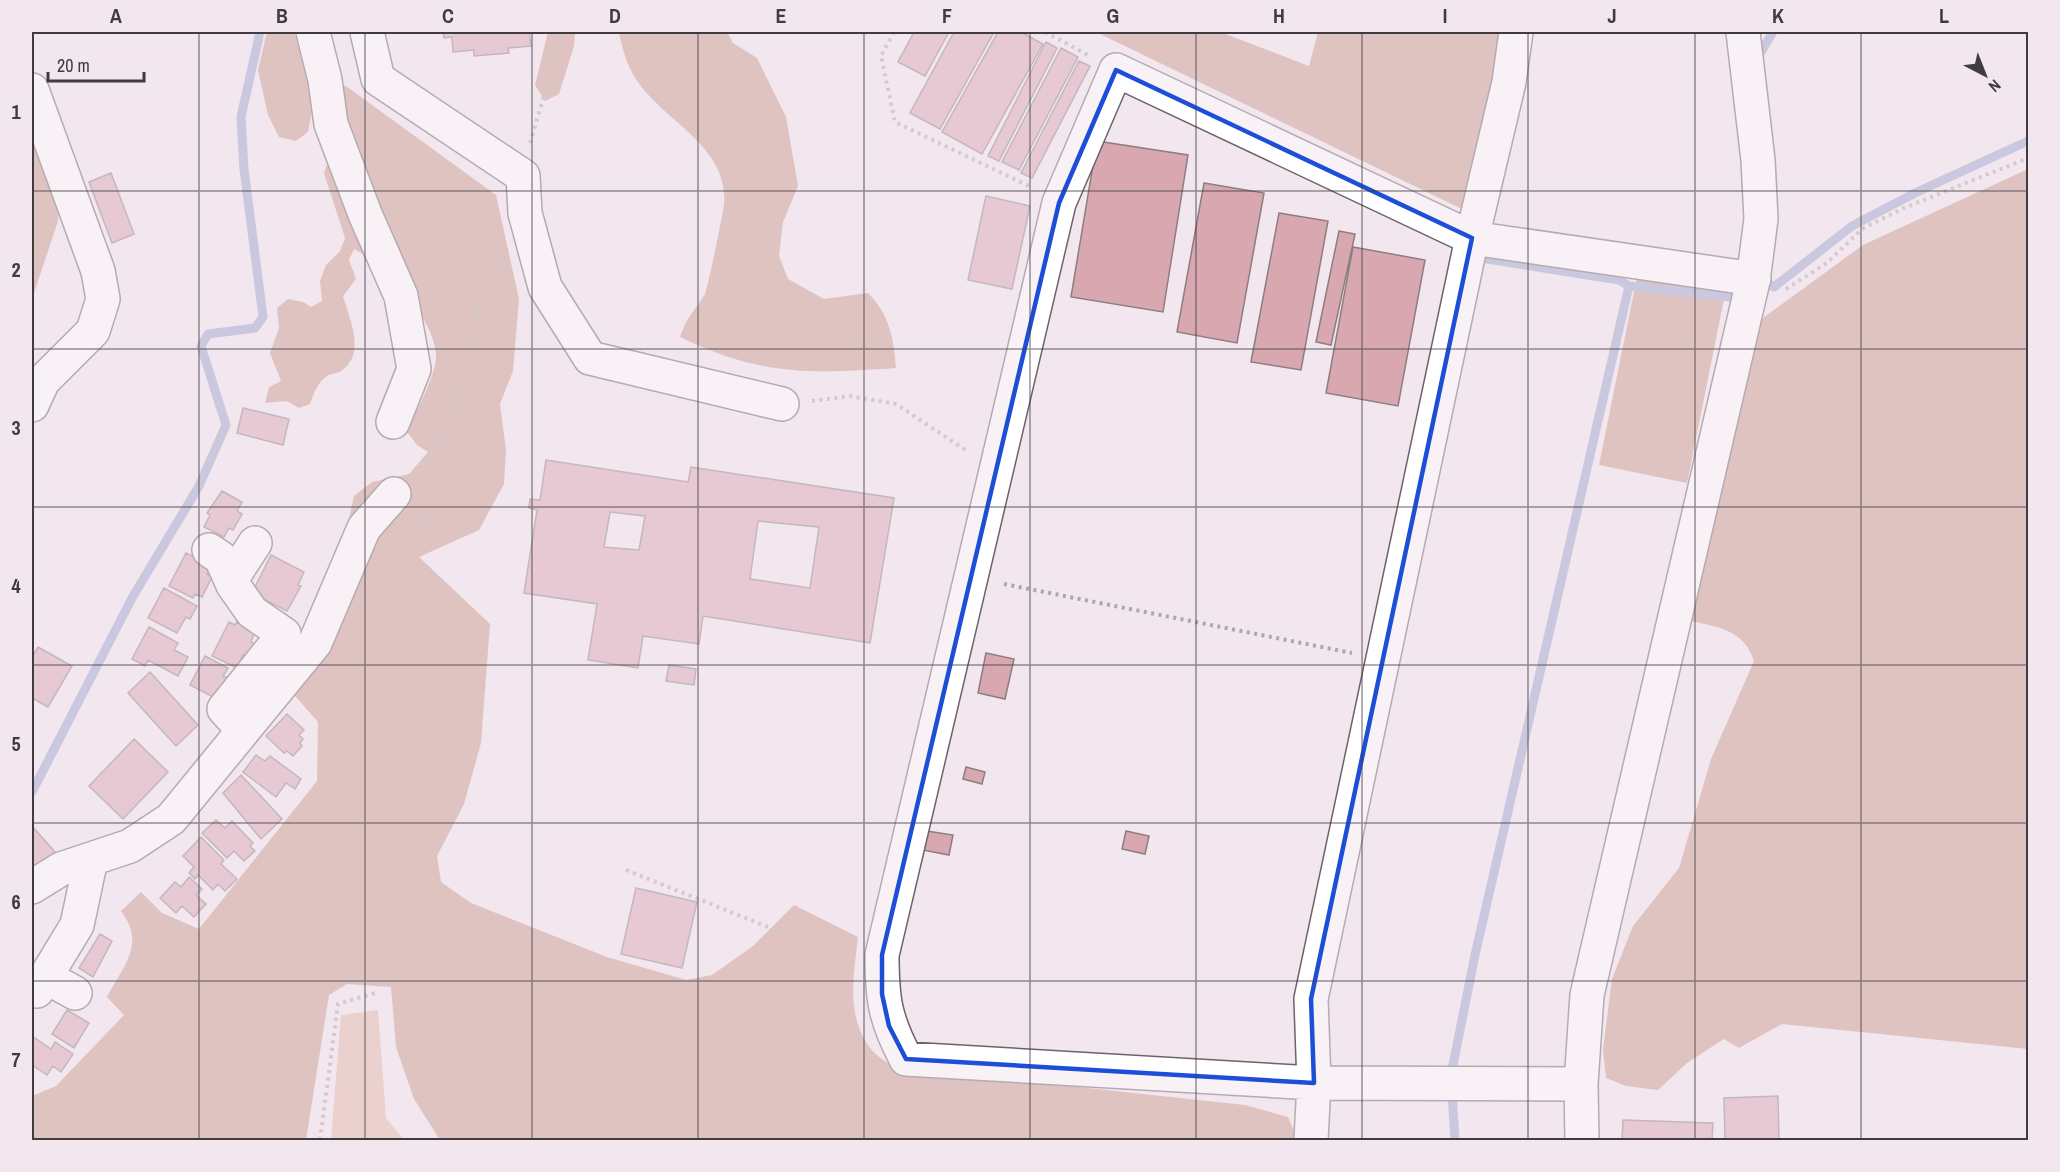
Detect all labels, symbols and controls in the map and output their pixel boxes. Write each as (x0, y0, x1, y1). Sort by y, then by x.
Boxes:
text: A (110, 2, 122, 29)
text: B (276, 2, 288, 29)
text: C (442, 2, 454, 29)
text: D (609, 2, 621, 29)
text: E (776, 2, 787, 29)
text: F (942, 2, 952, 29)
text: G (1107, 2, 1119, 29)
text: H (1273, 2, 1285, 29)
text: I (1443, 2, 1447, 29)
text: J (1607, 2, 1617, 29)
text: K (1772, 2, 1784, 29)
text: L (1939, 2, 1949, 29)
scale bar (48, 45, 144, 83)
north arrow (1955, 45, 2015, 105)
text: 20 m (57, 53, 90, 78)
text: N (1984, 75, 2006, 97)
text: 1 (11, 98, 21, 125)
text: 2 (11, 256, 21, 283)
text: 3 (11, 414, 21, 441)
text: 4 (11, 572, 21, 599)
text: 5 (11, 730, 21, 757)
text: 6 (11, 888, 21, 915)
text: 7 (11, 1046, 21, 1073)

